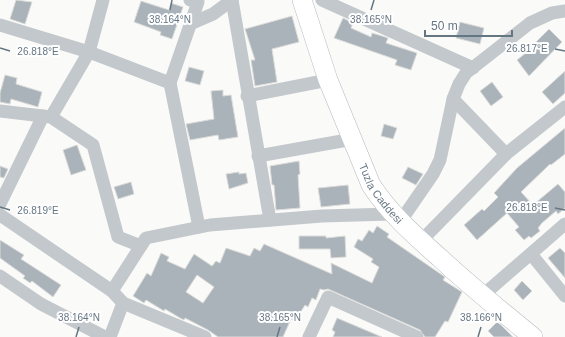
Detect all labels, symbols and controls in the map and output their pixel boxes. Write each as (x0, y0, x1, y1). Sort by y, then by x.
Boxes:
scale bar (425, 12, 512, 38)
text: 38.164°N (149, 14, 191, 25)
text: 38.165°N (350, 14, 392, 25)
text: 50 m (431, 19, 458, 33)
text: 26.817°E (506, 43, 548, 54)
text: 26.818°E (17, 46, 59, 57)
street label: Tuzla Caddesi (357, 162, 405, 226)
text: 26.818°E (506, 202, 548, 213)
text: 26.819°E (17, 205, 59, 216)
text: 38.164°N (58, 312, 100, 323)
text: 38.165°N (259, 312, 301, 323)
text: 38.166°N (460, 312, 502, 323)

